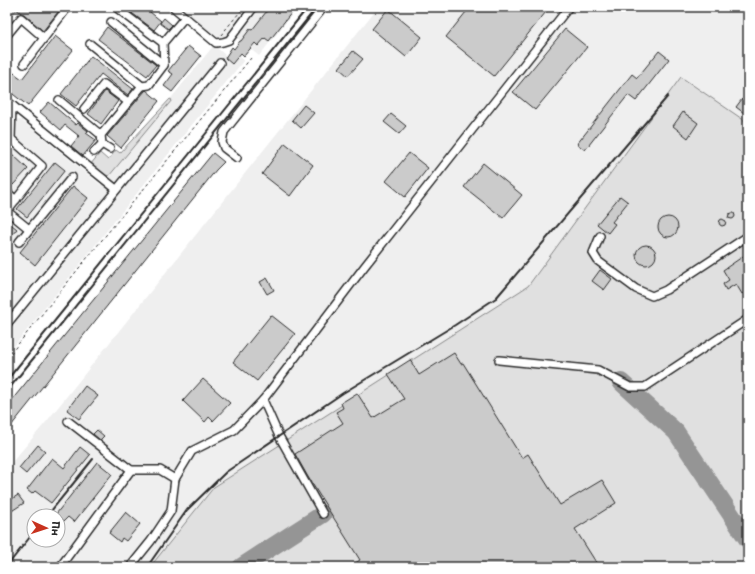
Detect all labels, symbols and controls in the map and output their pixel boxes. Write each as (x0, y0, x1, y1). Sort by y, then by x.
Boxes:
north arrow (26, 508, 66, 548)
text: Пн (48, 521, 63, 536)

